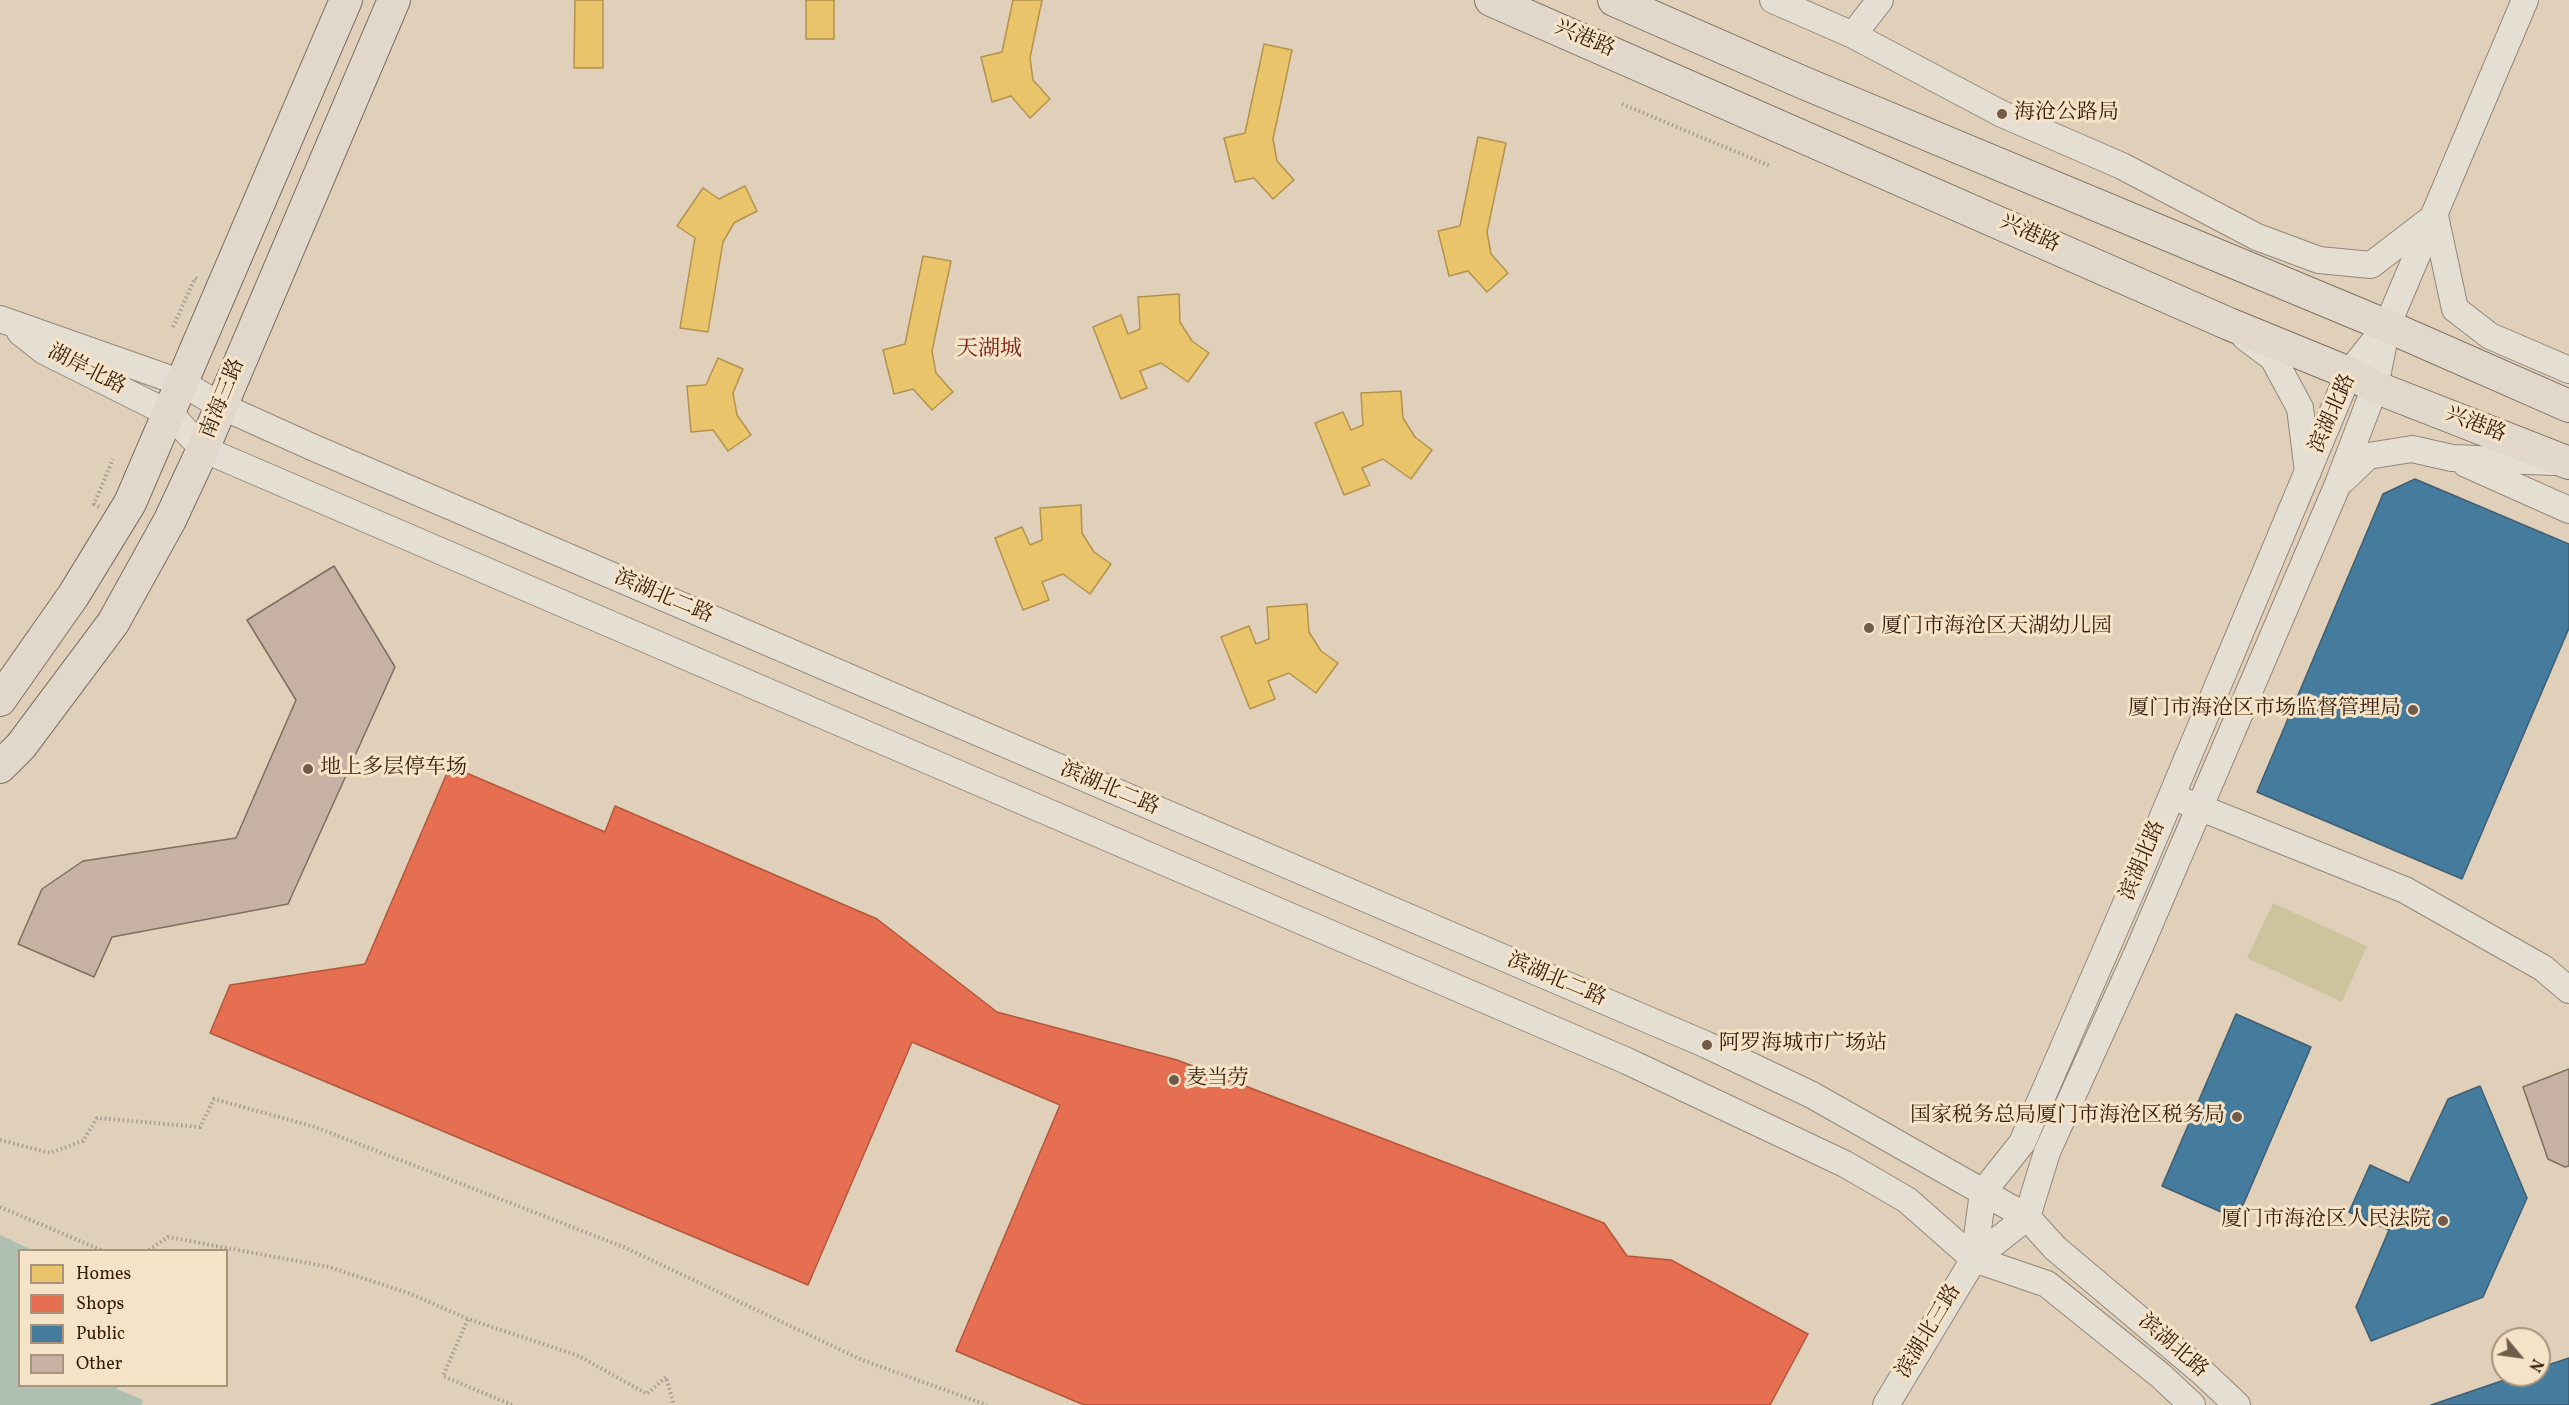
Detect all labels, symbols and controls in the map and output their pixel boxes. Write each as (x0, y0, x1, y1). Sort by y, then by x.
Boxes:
street label: 兴港路 (1550, 16, 1618, 64)
place label: 海沧公路局 (2014, 101, 2119, 127)
marker: 海沧公路局 (1995, 107, 2009, 121)
street label: 兴港路 (1995, 211, 2063, 259)
district label: 天湖城 (956, 338, 1022, 364)
street label: 湖岸北路 (43, 341, 129, 401)
street label: 南海三路 (197, 355, 251, 443)
street label: 滨湖北路 (2305, 371, 2363, 457)
street label: 兴港路 (2441, 403, 2509, 449)
street label: 滨湖北二路 (610, 566, 716, 630)
place label: 厦门市海沧区天湖幼儿园 (1881, 615, 2112, 641)
marker: 厦门市海沧区天湖幼儿园 (1862, 621, 1876, 635)
place label: 厦门市海沧区市场监督管理局 (2128, 697, 2401, 723)
marker: 厦门市海沧区市场监督管理局 (2406, 703, 2420, 717)
place label: 地上多层停车场 (320, 756, 467, 782)
street label: 滨湖北二路 (1056, 758, 1162, 822)
marker: 地上多层停车场 (301, 762, 315, 776)
street label: 滨湖北路 (2116, 817, 2172, 905)
street label: 滨湖北二路 (1503, 949, 1609, 1013)
place label: 阿罗海城市广场站 (1719, 1032, 1887, 1058)
marker: 阿罗海城市广场站 (1700, 1038, 1714, 1052)
place label: 麦当劳 (1186, 1067, 1249, 1093)
marker: 麦当劳 (1167, 1073, 1181, 1087)
place label: 国家税务总局厦门市海沧区税务局 (1910, 1104, 2225, 1130)
marker: 国家税务总局厦门市海沧区税务局 (2230, 1110, 2244, 1124)
place label: 厦门市海沧区人民法院 (2221, 1208, 2431, 1234)
marker: 厦门市海沧区人民法院 (2436, 1214, 2450, 1228)
legend (18, 1249, 228, 1387)
text: Homes (76, 1262, 131, 1287)
street label: 滨湖北三路 (1892, 1281, 1968, 1383)
text: Shops (76, 1292, 124, 1317)
street label: 滨湖北路 (2132, 1310, 2212, 1384)
text: Public (76, 1322, 125, 1347)
north arrow (2491, 1327, 2551, 1387)
text: Other (76, 1352, 122, 1377)
text: N (2523, 1354, 2547, 1375)

